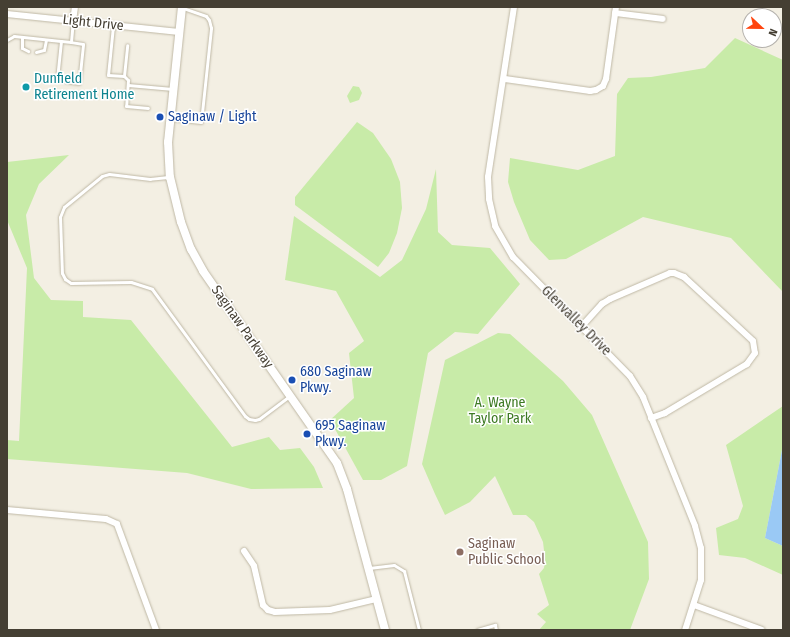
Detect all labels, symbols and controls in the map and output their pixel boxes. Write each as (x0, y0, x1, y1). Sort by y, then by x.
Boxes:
north arrow (742, 8, 782, 48)
street label: Light Drive (62, 11, 124, 35)
text: N (765, 27, 780, 38)
place label: Dunfield Retirement Home (34, 71, 134, 104)
marker: Dunfield Retirement Home (21, 82, 31, 92)
place label: Saginaw / Light (168, 109, 257, 125)
marker: Saginaw / Light (155, 112, 165, 122)
street label: Saginaw Parkway (207, 282, 277, 372)
street label: Glenvalley Drive (538, 283, 614, 359)
place label: 680 Saginaw Pkwy. (300, 364, 372, 396)
marker: 680 Saginaw Pkwy. (287, 375, 297, 385)
park label: A. Wayne Taylor Park (469, 395, 531, 428)
place label: 695 Saginaw Pkwy. (315, 418, 385, 450)
marker: 695 Saginaw Pkwy. (302, 429, 312, 439)
place label: Saginaw Public School (468, 536, 545, 568)
marker: Saginaw Public School (455, 547, 465, 557)

